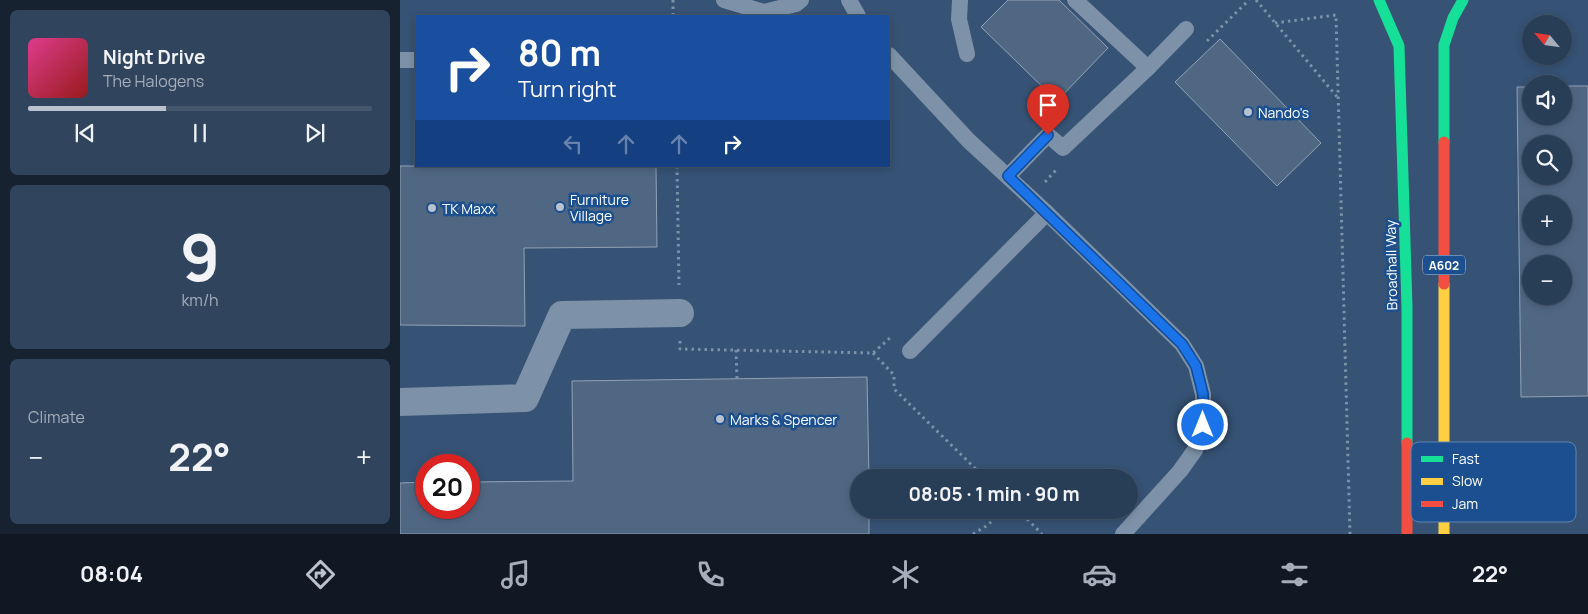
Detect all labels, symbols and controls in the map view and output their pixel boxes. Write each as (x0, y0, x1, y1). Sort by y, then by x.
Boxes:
north arrow (1522, 15, 1572, 65)
map controls (1522, 15, 1572, 305)
text: 80 m (518, 29, 601, 77)
icon: right (435, 35, 500, 100)
text: Night Drive (103, 44, 205, 70)
text: The Halogens (103, 70, 204, 92)
text: Turn right (518, 74, 616, 104)
button: sound (1522, 75, 1572, 125)
pin (1027, 84, 1069, 135)
icon: arrive (1034, 91, 1062, 119)
place label: Nando's (1258, 103, 1309, 122)
marker: Nando's (1242, 106, 1254, 118)
icon: previous (71, 119, 99, 147)
icon: pause (186, 119, 214, 147)
icon: next (301, 119, 329, 147)
icon: left (559, 130, 587, 158)
icon: ahead (612, 130, 640, 158)
icon: ahead (665, 130, 693, 158)
icon: right (718, 130, 746, 158)
button: search (1522, 135, 1572, 185)
place label: Furniture Village (570, 190, 629, 225)
button: + (1522, 195, 1572, 245)
place label: TK Maxx (442, 199, 496, 218)
marker: Furniture Village (554, 201, 566, 213)
marker: TK Maxx (426, 202, 438, 214)
text: 9 (180, 212, 220, 301)
street label: Broadhall Way (1381, 219, 1401, 310)
button: − (1522, 255, 1572, 305)
road number: A602 (1423, 256, 1465, 274)
text: km/h (181, 289, 219, 311)
position arrow (1176, 398, 1228, 450)
text: Climate (28, 406, 85, 428)
place label: Marks & Spencer (730, 410, 837, 429)
marker: Marks & Spencer (714, 413, 726, 425)
text: 22° (168, 430, 231, 482)
text: − (28, 438, 43, 476)
text: + (356, 438, 372, 476)
legend (1411, 442, 1576, 522)
text: Fast (1452, 449, 1480, 468)
speed limit sign: 20 (415, 454, 480, 519)
text: Slow (1452, 471, 1483, 490)
text: 08:05 · 1 min · 90 m (908, 481, 1080, 507)
text: Jam (1452, 494, 1478, 513)
icon: directions (303, 557, 338, 592)
icon: music (498, 557, 533, 592)
icon: phone (693, 557, 728, 592)
icon: climate (888, 557, 923, 592)
icon: car (1082, 557, 1117, 592)
icon: filters (1277, 557, 1312, 592)
text: 08:04 (80, 559, 143, 589)
text: 22° (1472, 559, 1508, 589)

